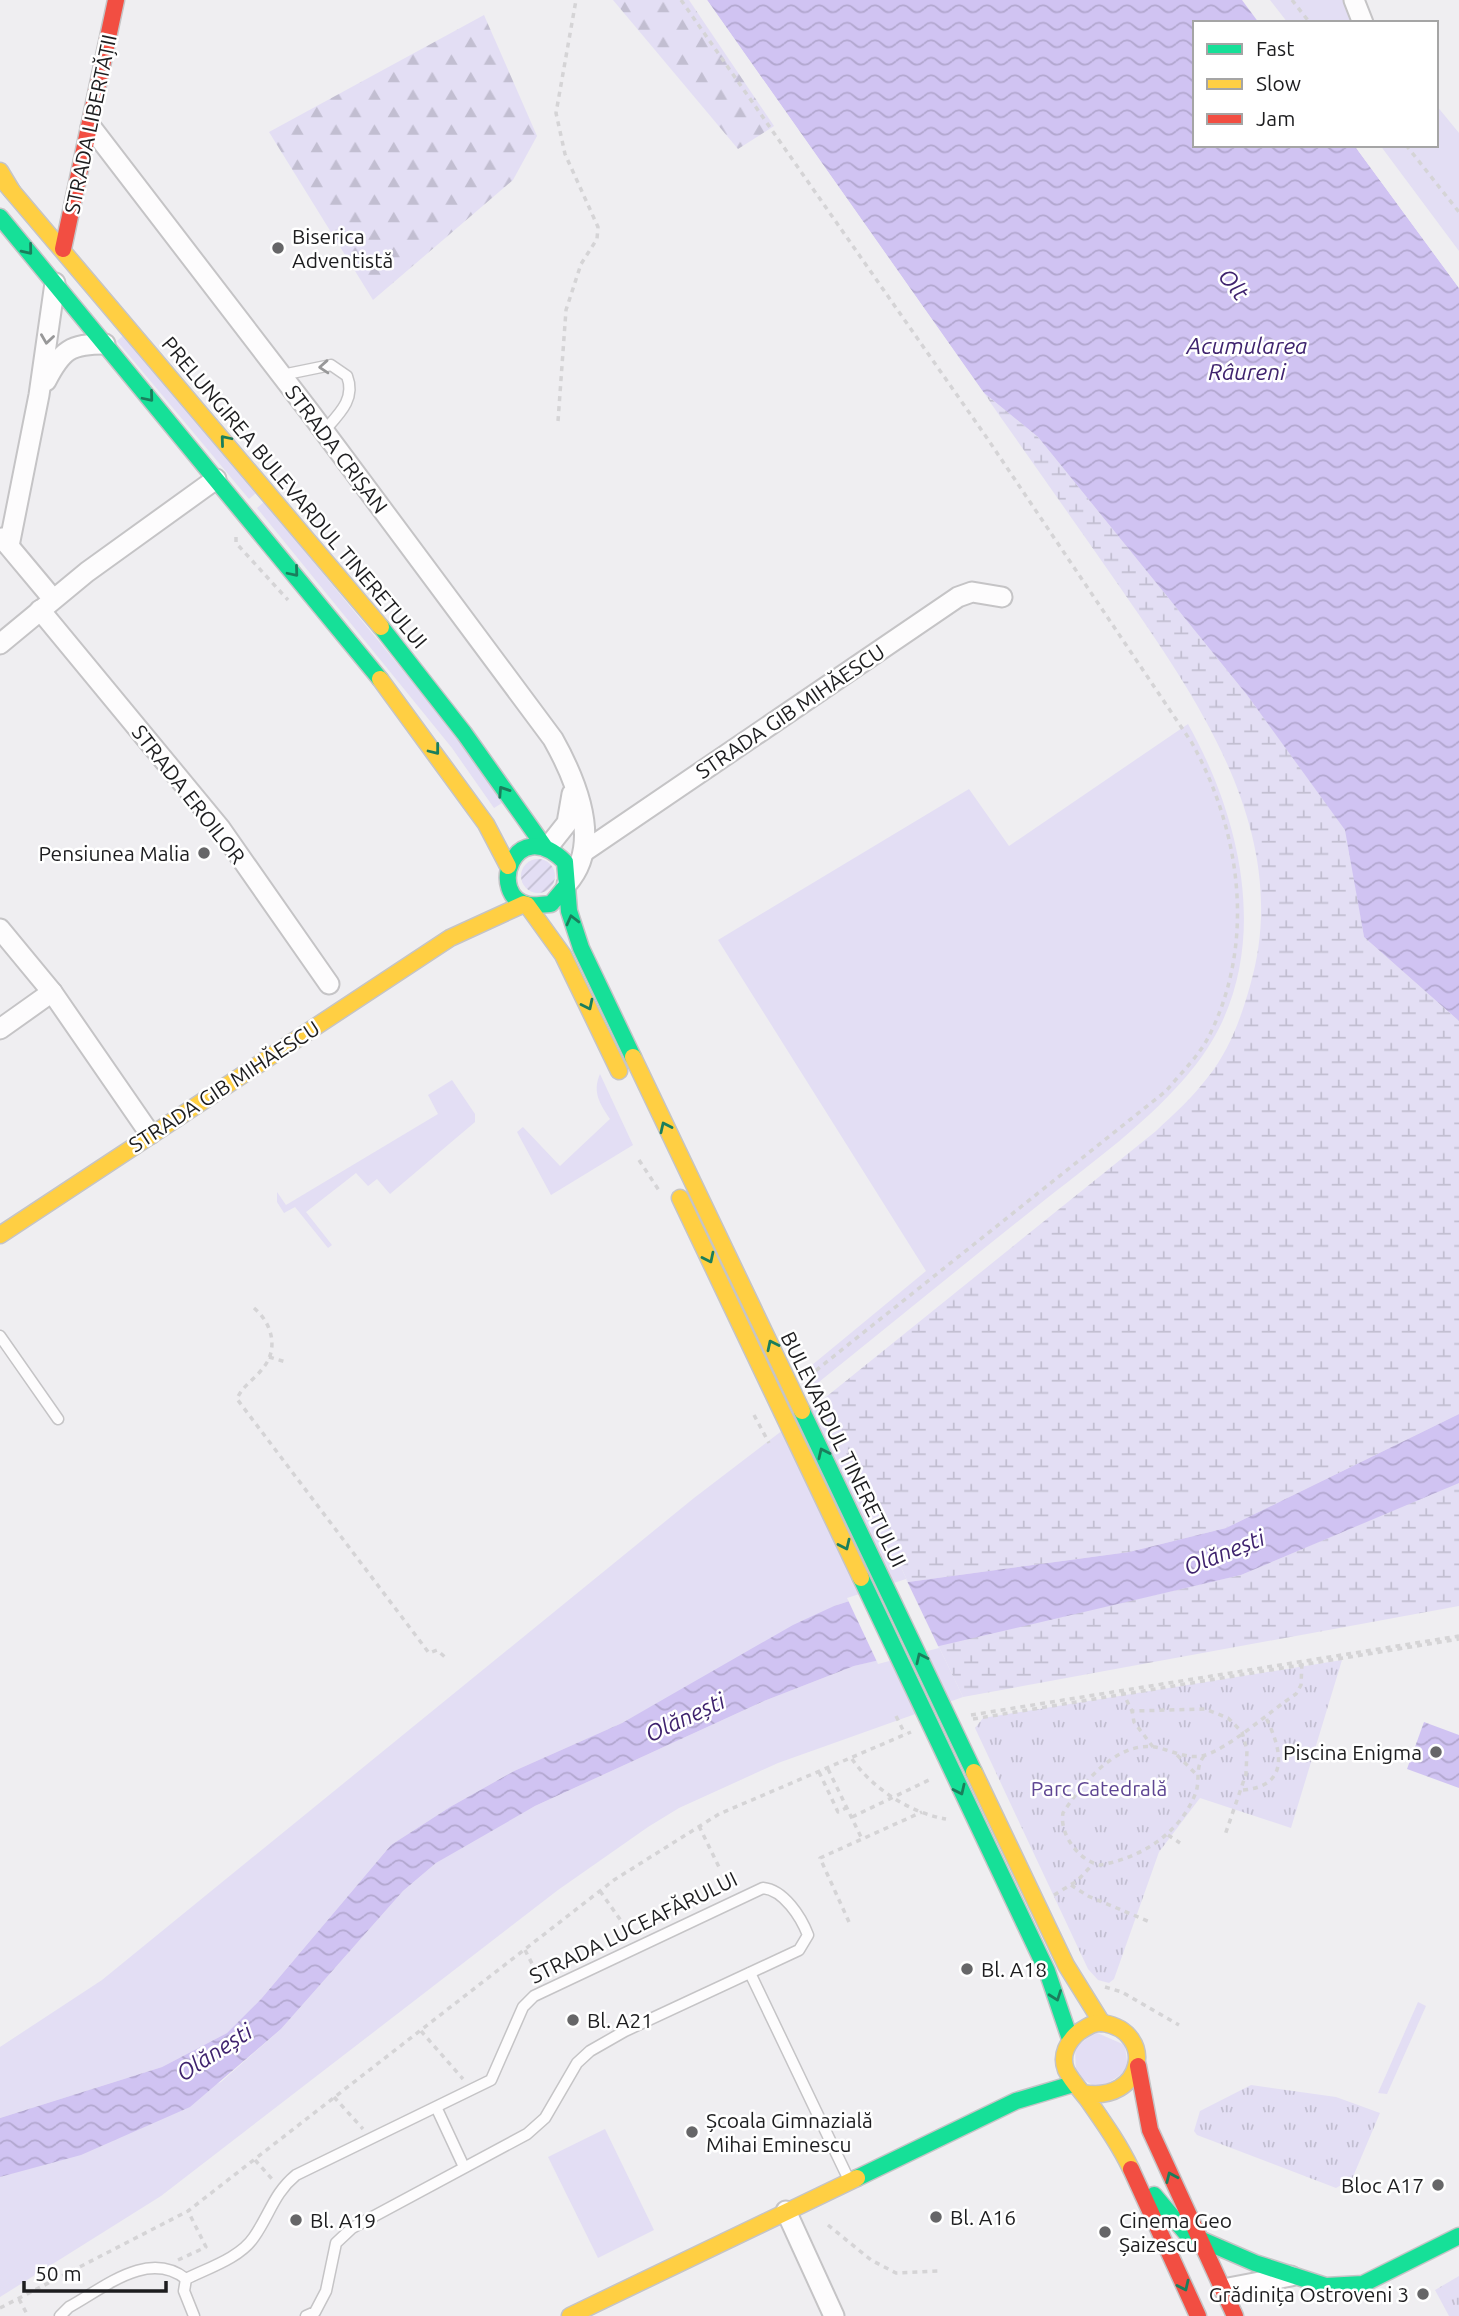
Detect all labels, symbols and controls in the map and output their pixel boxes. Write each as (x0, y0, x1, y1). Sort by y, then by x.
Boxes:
legend (1193, 21, 1438, 147)
street label: STRADA LIBERTĂȚII (59, 32, 121, 216)
text: Fast (1256, 36, 1294, 60)
text: Slow (1256, 71, 1301, 95)
text: Jam (1256, 106, 1295, 130)
place label: Biserica Adventistă (292, 224, 393, 272)
marker: Biserica Adventistă (270, 240, 286, 256)
one-way arrow (19, 242, 32, 254)
water label: Olt (1214, 263, 1255, 305)
street label: PRELUNGIREA BULEVARDUL TINERETULUI (158, 331, 432, 653)
one-way arrow (40, 333, 55, 345)
water label: Acumularea Râureni (1186, 333, 1307, 384)
one-way arrow (318, 360, 329, 375)
street label: STRADA CRIȘAN (281, 380, 393, 518)
one-way arrow (140, 389, 153, 402)
one-way arrow (221, 435, 234, 447)
one-way arrow (285, 565, 298, 577)
street label: STRADA GIB MIHĂESCU (691, 639, 889, 783)
street label: STRADA EROILOR (128, 720, 250, 868)
one-way arrow (427, 743, 440, 755)
one-way arrow (499, 785, 512, 798)
place label: Pensiunea Malia (38, 841, 190, 865)
marker: Pensiunea Malia (196, 845, 212, 861)
one-way arrow (566, 914, 580, 926)
one-way arrow (579, 998, 593, 1010)
street label: STRADA GIB MIHĂESCU (124, 1015, 324, 1157)
one-way arrow (659, 1122, 673, 1134)
one-way arrow (700, 1251, 714, 1263)
street label: BULEVARDUL TINERETULUI (776, 1327, 912, 1571)
one-way arrow (766, 1340, 780, 1352)
one-way arrow (818, 1448, 832, 1460)
water label: Olănești (1180, 1524, 1269, 1579)
one-way arrow (837, 1538, 851, 1550)
one-way arrow (915, 1653, 929, 1665)
water label: Olănești (641, 1687, 730, 1746)
place label: Piscina Enigma (1283, 1740, 1422, 1764)
marker: Piscina Enigma (1428, 1744, 1444, 1760)
park label: Parc Catedrală (1031, 1776, 1167, 1800)
one-way arrow (952, 1783, 966, 1795)
street label: STRADA LUCEAFĂRULUI (525, 1866, 741, 1988)
place label: Bl. A18 (981, 1957, 1047, 1981)
marker: Bl. A18 (959, 1961, 975, 1977)
one-way arrow (1048, 1989, 1062, 2002)
place label: Bl. A21 (587, 2008, 653, 2032)
marker: Bl. A21 (565, 2012, 581, 2028)
water label: Olănești (172, 2018, 257, 2086)
place label: Școala Gimnazială Mihai Eminescu (706, 2108, 873, 2156)
marker: Școala Gimnazială Mihai Eminescu (684, 2124, 700, 2140)
one-way arrow (1165, 2172, 1179, 2185)
place label: Bloc A17 (1341, 2173, 1424, 2197)
marker: Bloc A17 (1430, 2177, 1446, 2193)
place label: Bl. A16 (950, 2205, 1016, 2229)
place label: Bl. A19 (310, 2208, 376, 2232)
place label: Cinema Geo Șaizescu (1119, 2208, 1232, 2256)
marker: Bl. A16 (928, 2209, 944, 2225)
marker: Bl. A19 (288, 2212, 304, 2228)
marker: Cinema Geo Șaizescu (1097, 2224, 1113, 2240)
scale bar (24, 2250, 166, 2294)
text: 50 m (35, 2261, 82, 2285)
one-way arrow (1175, 2279, 1189, 2291)
place label: Grădinița Ostroveni 3 (1209, 2282, 1409, 2306)
marker: Grădinița Ostroveni 3 (1415, 2286, 1431, 2302)

